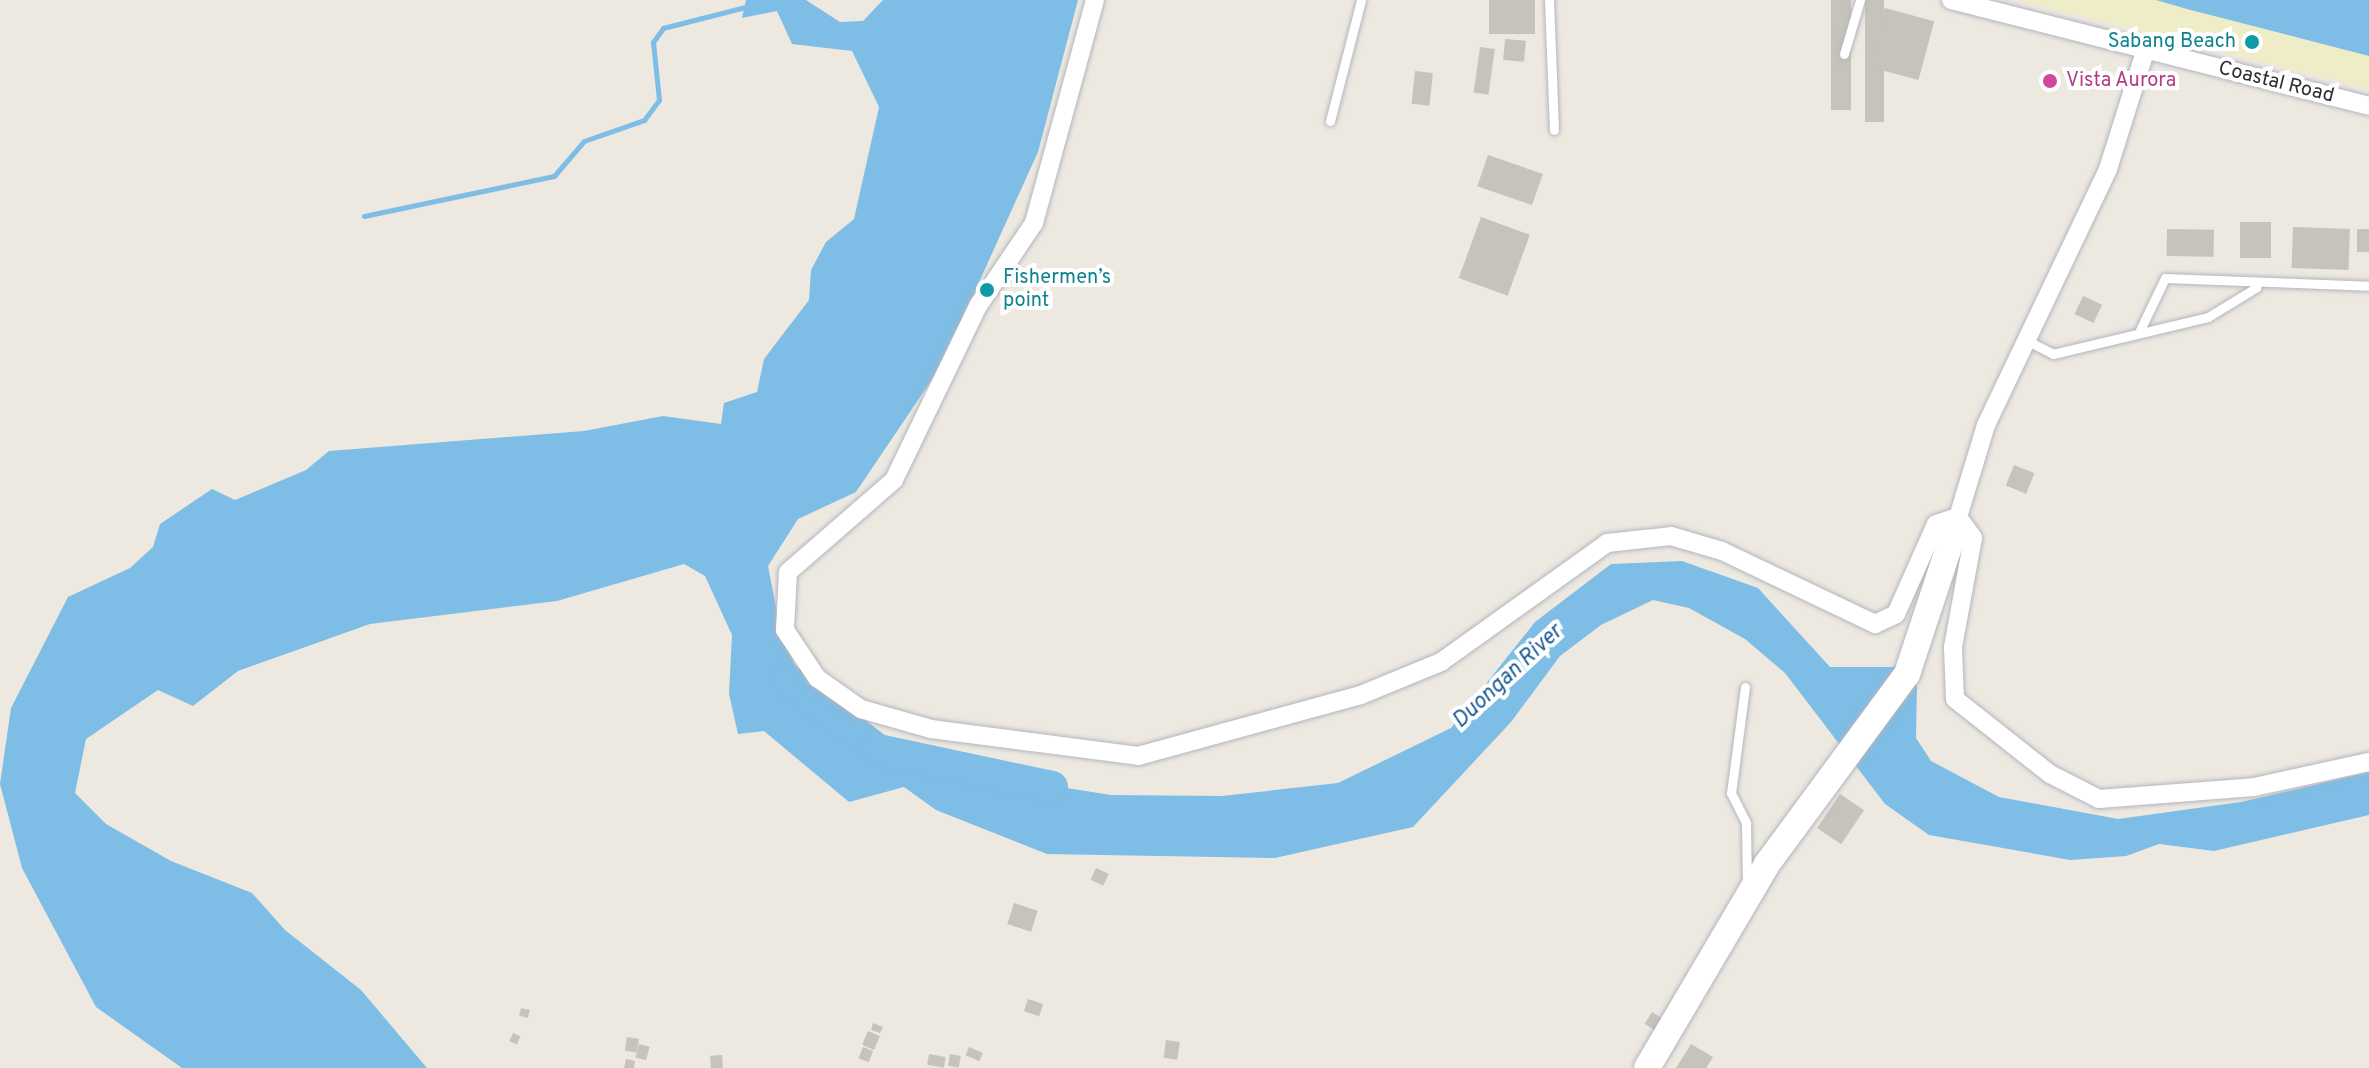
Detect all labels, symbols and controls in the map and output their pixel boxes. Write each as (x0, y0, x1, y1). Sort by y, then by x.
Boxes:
place label: Sabang Beach (2108, 30, 2236, 54)
marker: Sabang Beach (2243, 33, 2261, 51)
street label: Coastal Road (2216, 57, 2336, 109)
place label: Vista Aurora (2066, 69, 2177, 93)
marker: Vista Aurora (2041, 72, 2059, 90)
place label: Fishermen’s point (1003, 266, 1111, 313)
marker: Fishermen’s point (978, 281, 996, 299)
water label: Duongan River (1448, 619, 1568, 735)

